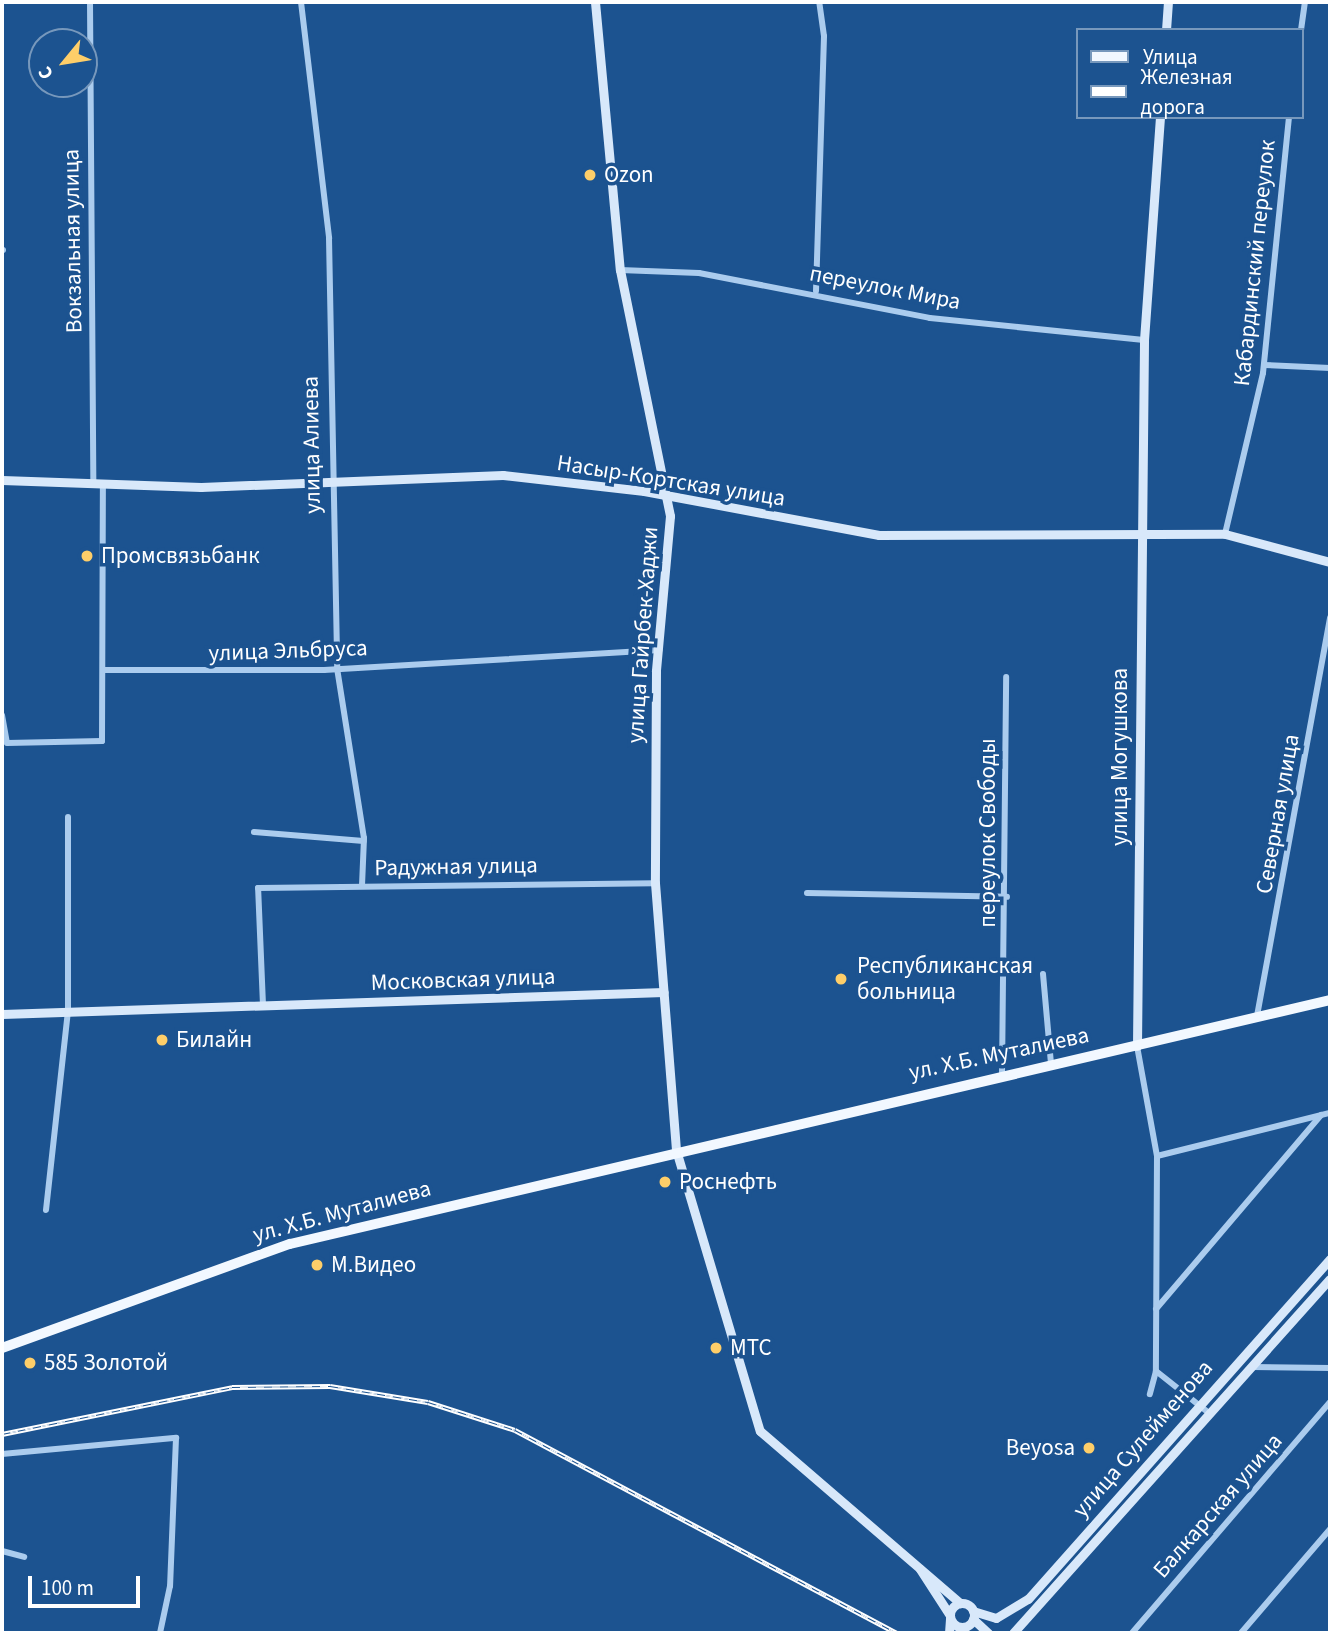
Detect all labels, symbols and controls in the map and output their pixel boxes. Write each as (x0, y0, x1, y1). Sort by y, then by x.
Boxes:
north arrow (28, 28, 98, 98)
legend (1076, 28, 1304, 119)
text: Улица (1143, 42, 1198, 72)
text: С (32, 61, 61, 84)
text: Железная дорога (1141, 62, 1233, 122)
street label: Кабардинский переулок (1228, 139, 1282, 387)
street label: Вокзальная улица (58, 149, 88, 333)
place label: Ozon (604, 161, 654, 189)
marker: Ozon (582, 167, 598, 183)
street label: переулок Мира (807, 260, 963, 316)
street label: улица Алиева (297, 376, 327, 514)
street label: Насыр-Кортская улица (555, 449, 787, 513)
street label: улица Гайрбек-Хаджи (622, 526, 664, 744)
place label: Промсвязьбанк (101, 542, 260, 570)
marker: Промсвязьбанк (79, 548, 95, 564)
street label: улица Эльбруса (208, 634, 368, 668)
street label: улица Могушкова (1106, 668, 1134, 846)
street label: Северная улица (1250, 732, 1306, 896)
street label: переулок Свободы (974, 738, 1002, 928)
street label: Радужная улица (374, 852, 538, 882)
place label: Республиканская больница (857, 952, 1033, 1006)
street label: Московская улица (370, 963, 556, 997)
marker: Республиканская больница (831, 969, 851, 989)
street label: ул. Х.Б. Муталиева (906, 1021, 1092, 1087)
place label: Билайн (176, 1026, 252, 1054)
marker: Билайн (154, 1032, 170, 1048)
place label: Роснефть (679, 1168, 777, 1196)
marker: Роснефть (657, 1174, 673, 1190)
street label: ул. Х.Б. Муталиева (250, 1175, 434, 1249)
place label: М.Видео (331, 1251, 416, 1279)
marker: М.Видео (309, 1257, 325, 1273)
place label: МТС (730, 1334, 772, 1362)
marker: МТС (708, 1340, 724, 1356)
place label: 585 Золотой (44, 1349, 168, 1377)
marker: 585 Золотой (22, 1355, 38, 1371)
street label: улица Сулейменова (1067, 1355, 1219, 1523)
street label: Балкарская улица (1148, 1428, 1288, 1584)
place label: Beyosa (1006, 1434, 1075, 1462)
marker: Beyosa (1081, 1440, 1097, 1456)
scale bar (32, 1562, 144, 1606)
text: 100 m (41, 1573, 94, 1603)

